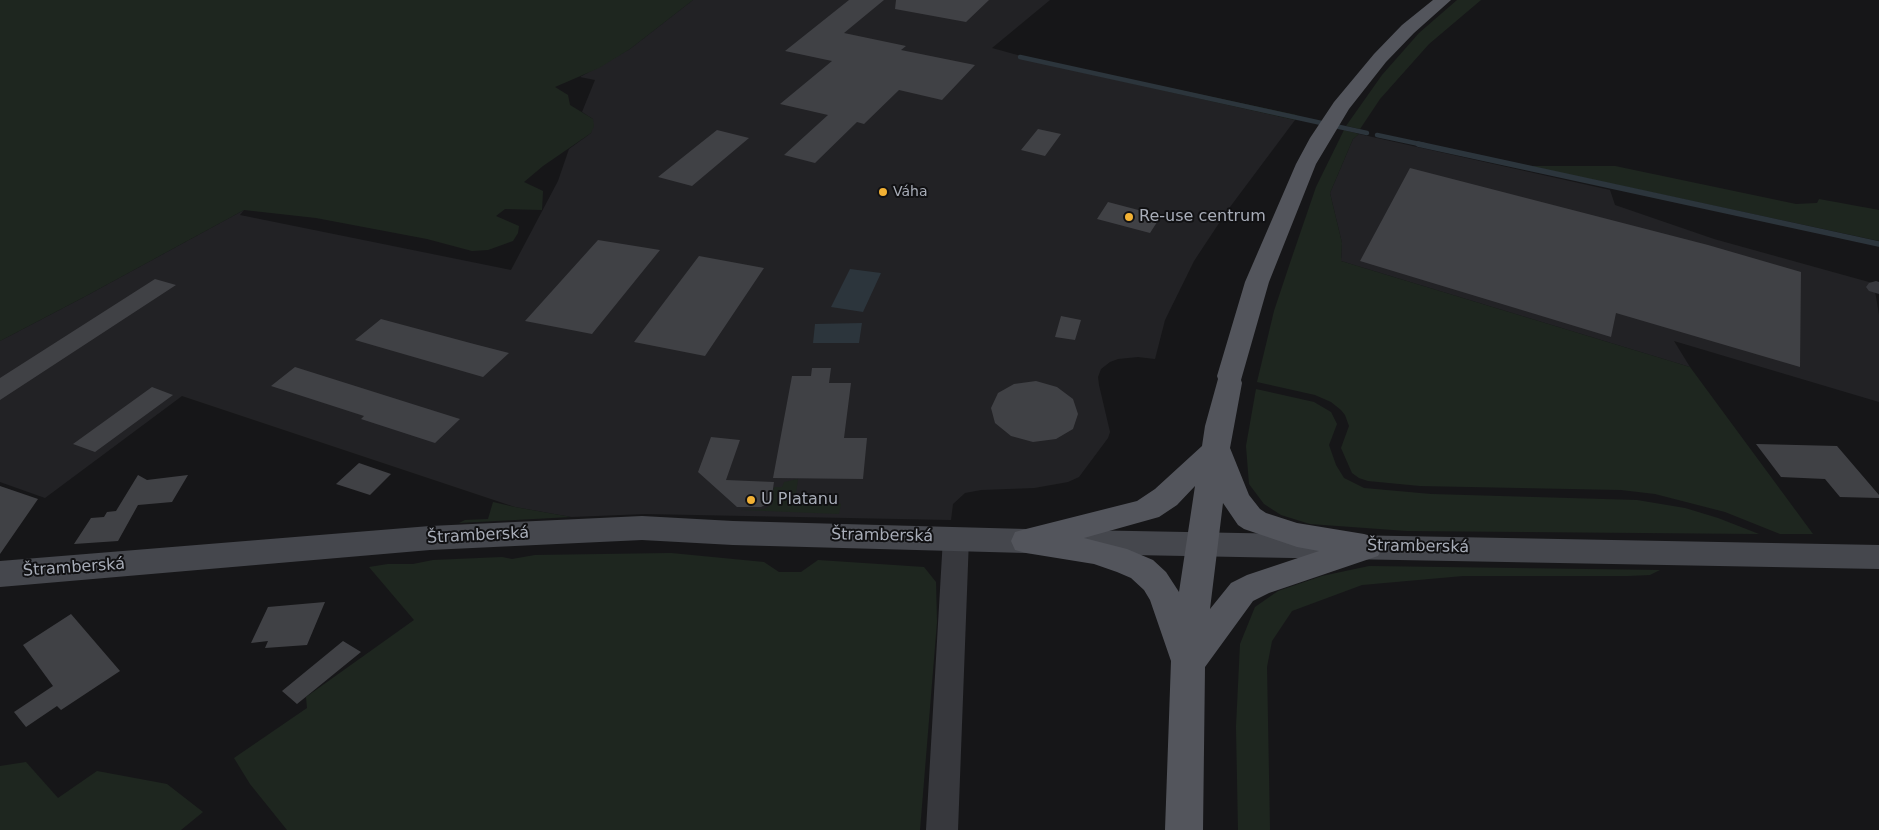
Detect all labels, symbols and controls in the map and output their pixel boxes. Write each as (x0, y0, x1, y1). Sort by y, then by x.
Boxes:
place label: Váha (893, 184, 928, 200)
marker: Váha (877, 186, 889, 198)
place label: Re-use centrum (1139, 207, 1266, 227)
marker: Re-use centrum (1123, 211, 1135, 223)
place label: U Platanu (761, 490, 838, 510)
marker: U Platanu (745, 494, 757, 506)
street label: Štramberská (427, 524, 529, 548)
street label: Štramberská (831, 526, 933, 546)
street label: Štramberská (1367, 537, 1469, 557)
street label: Štramberská (22, 555, 126, 581)

